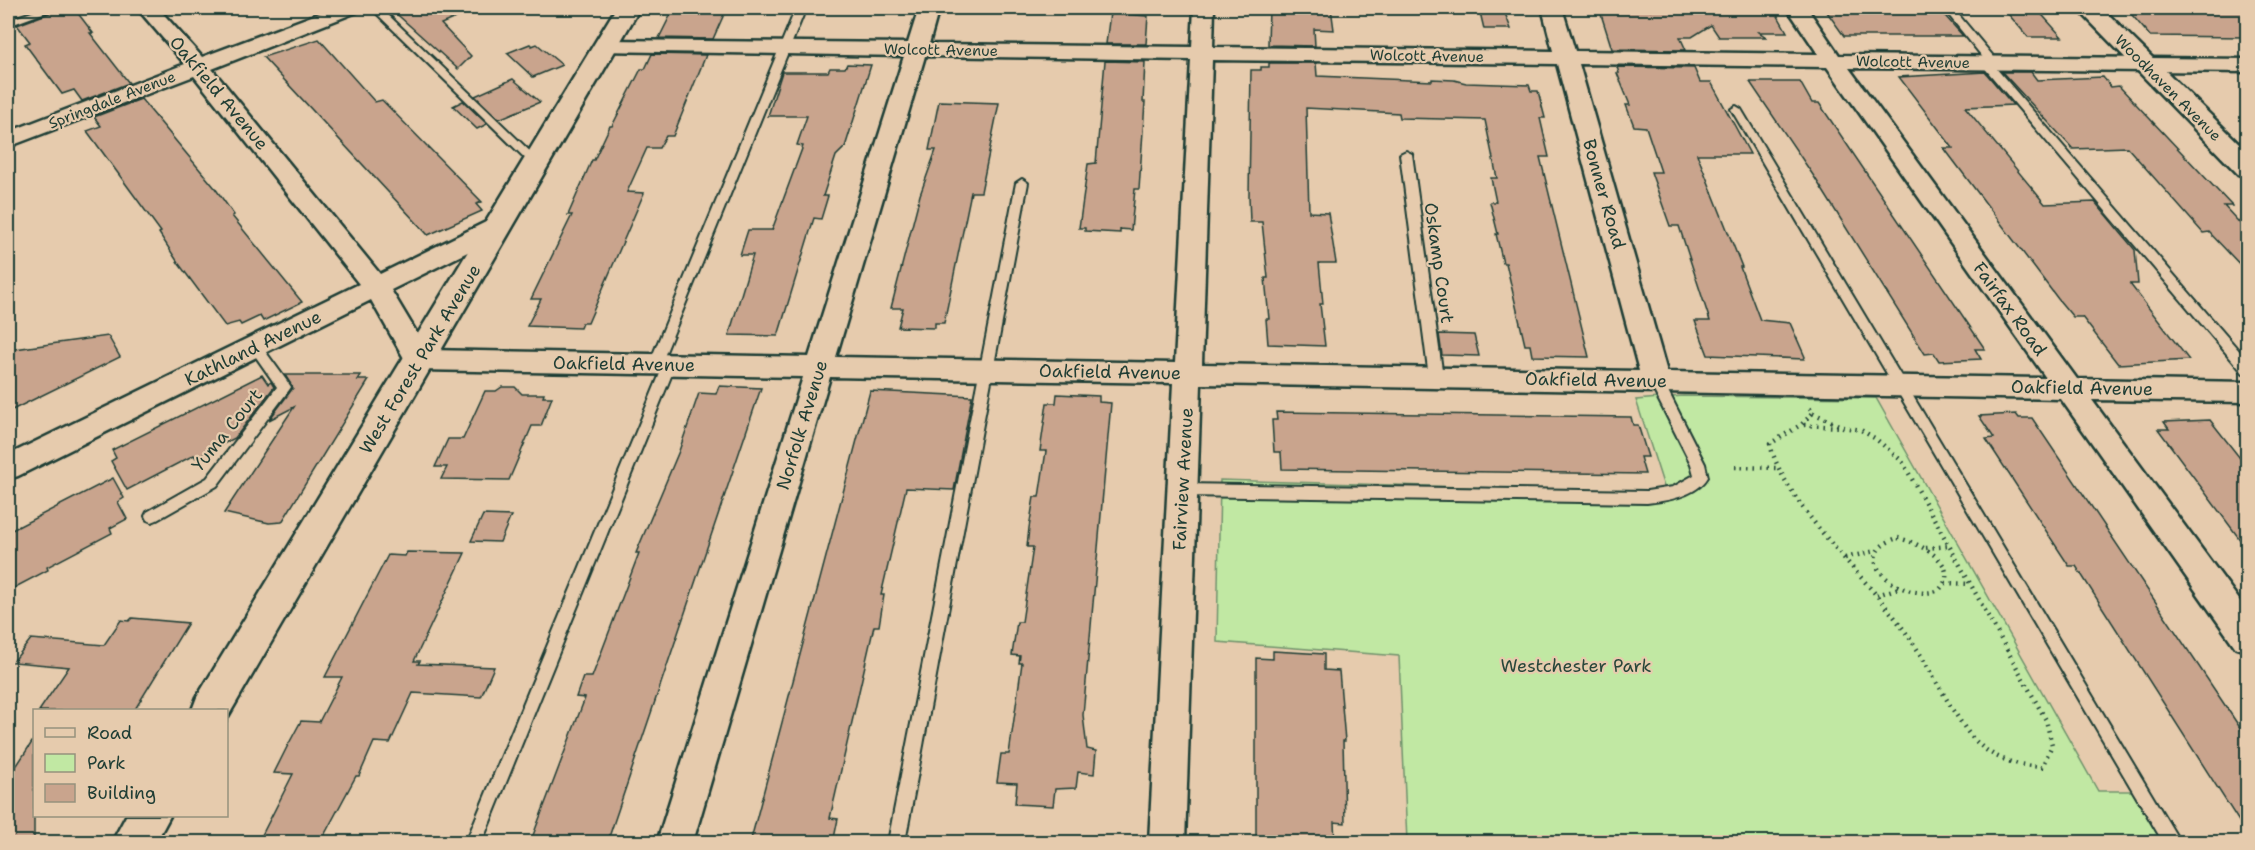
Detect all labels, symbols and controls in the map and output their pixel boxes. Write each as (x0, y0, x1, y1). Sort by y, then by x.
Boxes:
street label: Woodhaven Avenue (2110, 30, 2226, 146)
street label: Oakfield Avenue (164, 31, 274, 155)
street label: Wolcott Avenue (884, 39, 998, 61)
street label: Wolcott Avenue (1370, 45, 1484, 67)
street label: Wolcott Avenue (1856, 51, 1970, 73)
street label: Springdale Avenue (46, 67, 178, 133)
street label: Bonner Road (1577, 136, 1631, 252)
street label: Oskamp Court (1419, 201, 1459, 325)
street label: Fairfax Road (1968, 257, 2052, 361)
street label: West Forest Park Avenue (354, 260, 486, 458)
street label: Kathland Avenue (181, 304, 325, 392)
street label: Oakfield Avenue (553, 351, 695, 377)
street label: Norfolk Avenue (771, 357, 833, 493)
street label: Oakfield Avenue (1039, 359, 1181, 385)
street label: Oakfield Avenue (1525, 367, 1667, 393)
street label: Oakfield Avenue (2011, 375, 2153, 401)
street label: Yuma Court (186, 383, 268, 477)
street label: Fairview Avenue (1167, 407, 1199, 551)
park label: Westchester Park (1500, 654, 1652, 678)
legend (33, 709, 228, 817)
text: Road (87, 721, 132, 745)
text: Park (87, 751, 126, 775)
text: Building (87, 781, 156, 805)

